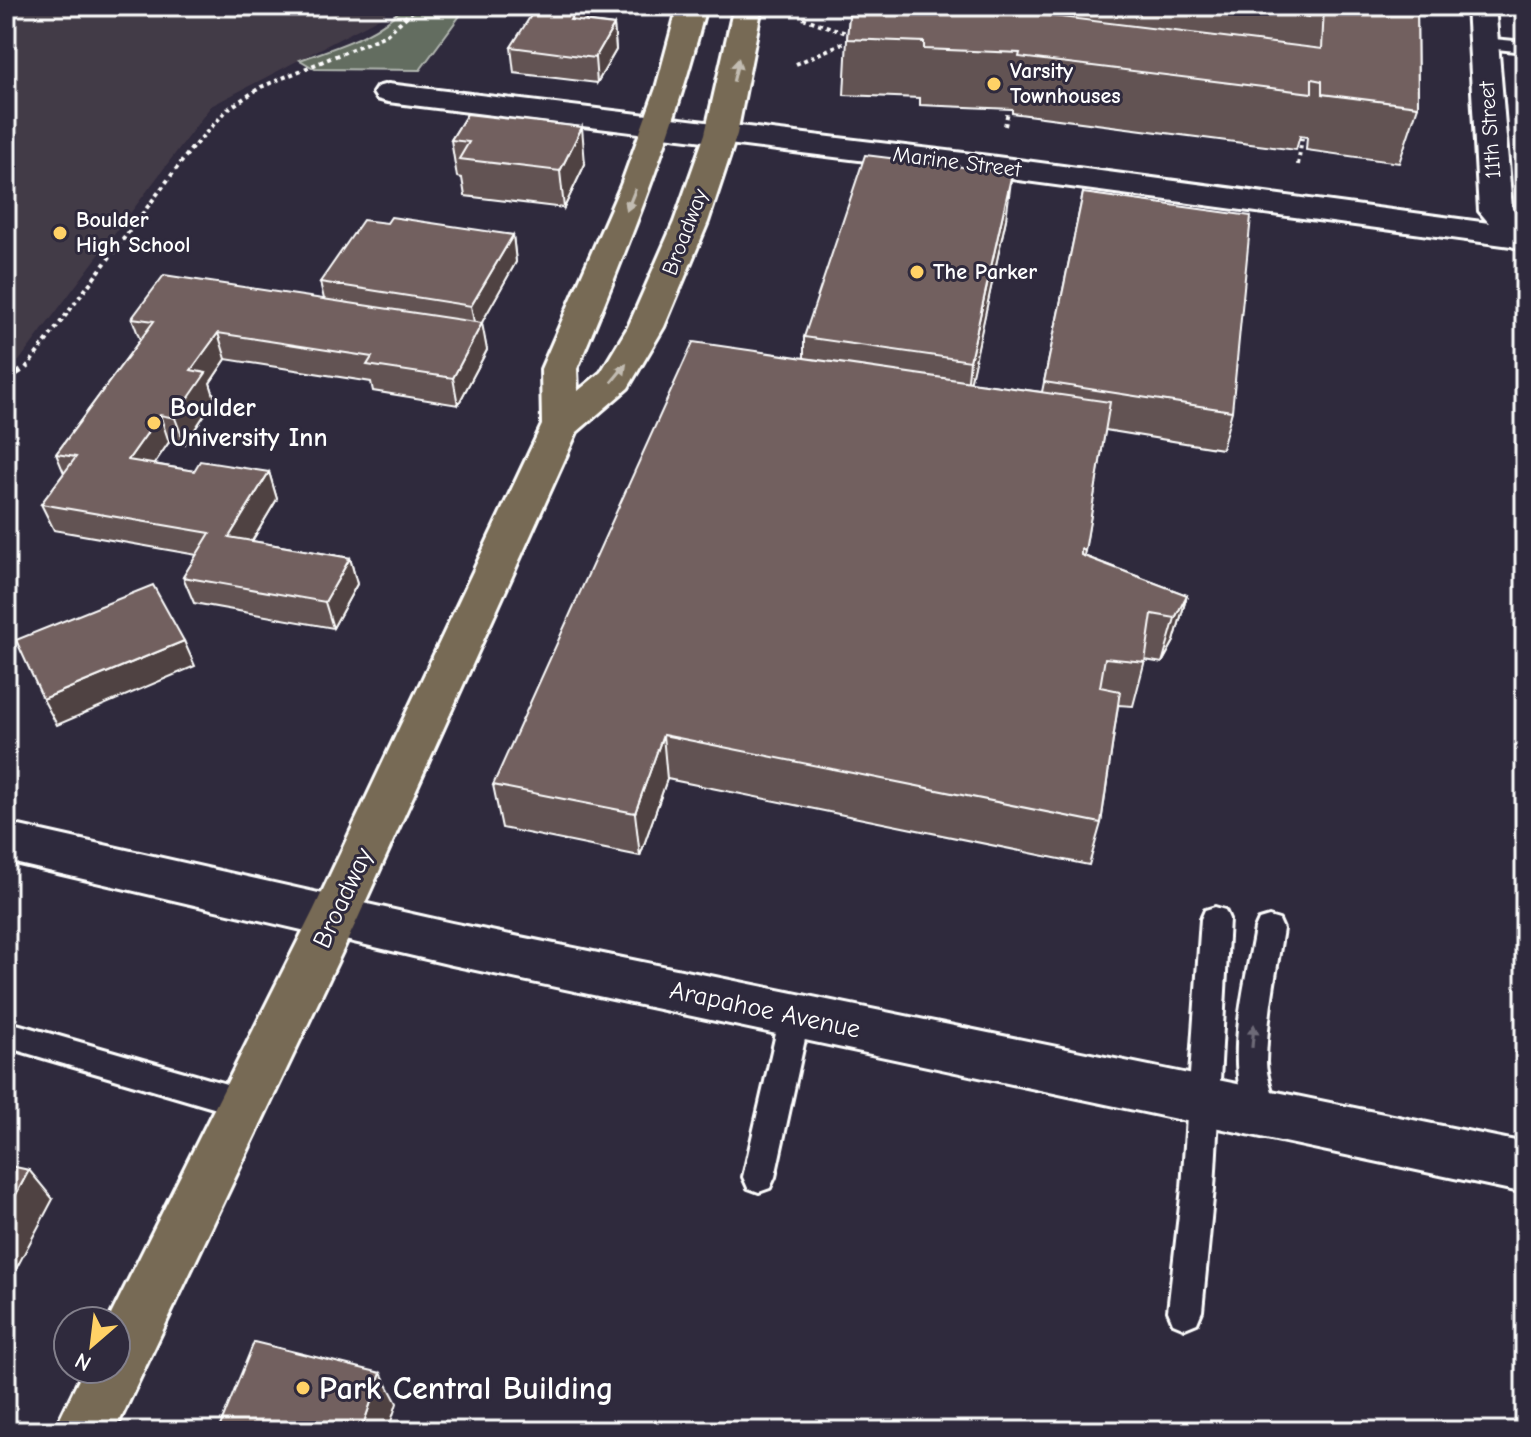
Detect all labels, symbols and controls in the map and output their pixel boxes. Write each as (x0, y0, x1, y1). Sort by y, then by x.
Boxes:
one-way arrow (730, 58, 743, 83)
place label: Varsity Townhouses (1010, 58, 1121, 109)
marker: Varsity Townhouses (985, 75, 1003, 93)
street label: 11th Street (1474, 80, 1506, 180)
street label: Marine Street (891, 141, 1023, 183)
street label: Broadway (657, 185, 713, 279)
one-way arrow (624, 188, 637, 212)
place label: Boulder High School (76, 207, 190, 258)
marker: Boulder High School (51, 224, 69, 242)
place label: The Parker (933, 259, 1037, 285)
marker: The Parker (908, 263, 926, 281)
one-way arrow (611, 363, 628, 384)
place label: Boulder University Inn (170, 393, 328, 453)
marker: Boulder University Inn (145, 414, 163, 432)
street label: Broadway (307, 843, 379, 953)
street label: Arapahoe Avenue (667, 975, 863, 1045)
one-way arrow (1246, 1024, 1259, 1049)
north arrow (52, 1305, 132, 1385)
text: N (71, 1347, 96, 1377)
place label: Park Central Building (319, 1370, 614, 1407)
marker: Park Central Building (294, 1379, 312, 1397)

